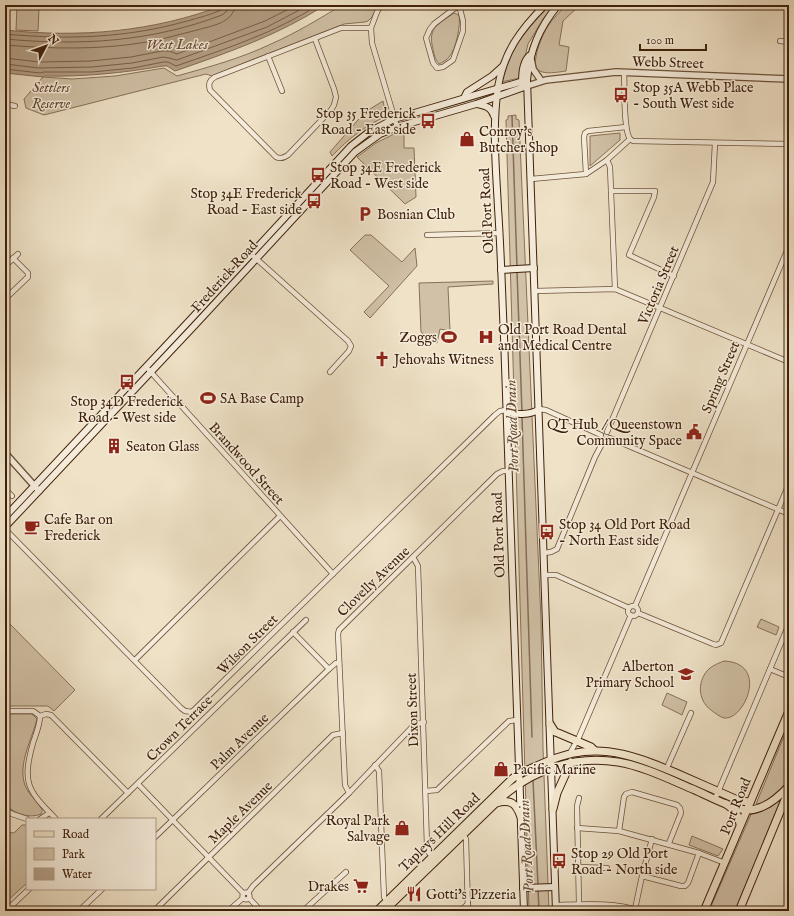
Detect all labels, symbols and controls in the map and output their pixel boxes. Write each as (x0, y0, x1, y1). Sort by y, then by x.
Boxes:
north arrow (26, 26, 66, 66)
scale bar (640, 26, 706, 52)
text: N (44, 31, 62, 49)
text: 100 m (646, 33, 674, 48)
water label: West Lakes (146, 35, 209, 54)
street label: Webb Street (632, 53, 704, 73)
park label: Settlers Reserve (32, 79, 71, 113)
place label: Stop 35A Webb Place - South West side (633, 79, 754, 113)
bus stop icon: Stop 35A Webb Place - South West side (612, 86, 630, 104)
place label: Stop 35 Frederick Road - East side (316, 105, 417, 139)
bus stop icon: Stop 35 Frederick Road - East side (419, 112, 437, 130)
place label: Conroy's Butcher Shop (479, 123, 558, 157)
shop icon: Conroy's Butcher Shop (458, 130, 476, 148)
place label: Stop 34E Frederick Road - West side (330, 159, 442, 193)
bus stop icon: Stop 34E Frederick Road - West side (309, 166, 327, 184)
street label: Old Port Road (476, 167, 498, 254)
place label: Stop 34E Frederick Road - East side (191, 185, 303, 219)
bus stop icon: Stop 34E Frederick Road - East side (305, 192, 323, 210)
parking icon: Bosnian Club (356, 205, 374, 223)
place label: Bosnian Club (377, 206, 455, 224)
street label: Frederick Road (188, 236, 262, 317)
street label: Victoria Street (634, 243, 684, 328)
place label: Old Port Road Dental and Medical Centre (498, 321, 627, 355)
sports icon: Zoggs (440, 328, 458, 346)
hospital icon: Old Port Road Dental and Medical Centre (477, 328, 495, 346)
place label: Zoggs (400, 329, 437, 347)
street label: Spring Street (698, 338, 744, 416)
church icon: Jehovahs Witness (373, 350, 391, 368)
place label: Jehovahs Witness (392, 351, 494, 369)
bus stop icon: Stop 34D Frederick Road - West side (118, 373, 136, 391)
water label: Port Road Drain (501, 379, 524, 473)
sports icon: SA Base Camp (199, 389, 217, 407)
place label: SA Base Camp (220, 390, 304, 408)
place label: Stop 34D Frederick Road - West side (70, 393, 184, 427)
place label: QT Hub / Queenstown Community Space (547, 416, 683, 450)
street label: Brandwood Street (205, 419, 288, 509)
public building icon: QT Hub / Queenstown Community Space (685, 423, 703, 441)
building icon: Seaton Glass (105, 437, 123, 455)
place label: Seaton Glass (126, 438, 199, 456)
street label: Old Port Road (488, 491, 509, 578)
place label: Cafe Bar on Frederick (44, 511, 114, 545)
place label: Stop 34 Old Port Road - North East side (559, 516, 691, 550)
cafe icon: Cafe Bar on Frederick (23, 518, 41, 536)
bus stop icon: Stop 34 Old Port Road - North East side (538, 523, 556, 541)
street label: Clovelly Avenue (334, 542, 414, 621)
street label: Wilson Street (214, 610, 282, 679)
place label: Alberton Primary School (586, 658, 675, 692)
school or university icon: Alberton Primary School (677, 665, 695, 683)
street label: Dixon Street (403, 672, 423, 747)
street label: Crown Terrace (143, 691, 217, 766)
street label: Palm Avenue (207, 709, 273, 774)
shop icon: Pacific Marine (492, 760, 510, 778)
place label: Pacific Marine (513, 761, 597, 779)
street label: Port Road (716, 775, 756, 838)
street label: Maple Avenue (205, 777, 277, 848)
street label: Tapleys Hill Road (395, 789, 484, 876)
water label: Port Road Drain (515, 799, 538, 893)
place label: Royal Park Salvage (326, 812, 391, 846)
legend (26, 818, 156, 890)
shop icon: Royal Park Salvage (393, 819, 411, 837)
text: Road (62, 827, 90, 842)
place label: Stop 29 Old Port Road - North side (571, 845, 678, 879)
text: Park (62, 847, 85, 862)
bus stop icon: Stop 29 Old Port Road - North side (550, 852, 568, 870)
text: Water (62, 867, 93, 882)
supermarket icon: Drakes (352, 877, 370, 895)
place label: Drakes (308, 878, 349, 896)
restaurant icon: Gotti's Pizzeria (405, 885, 423, 903)
place label: Gotti's Pizzeria (426, 886, 517, 904)

